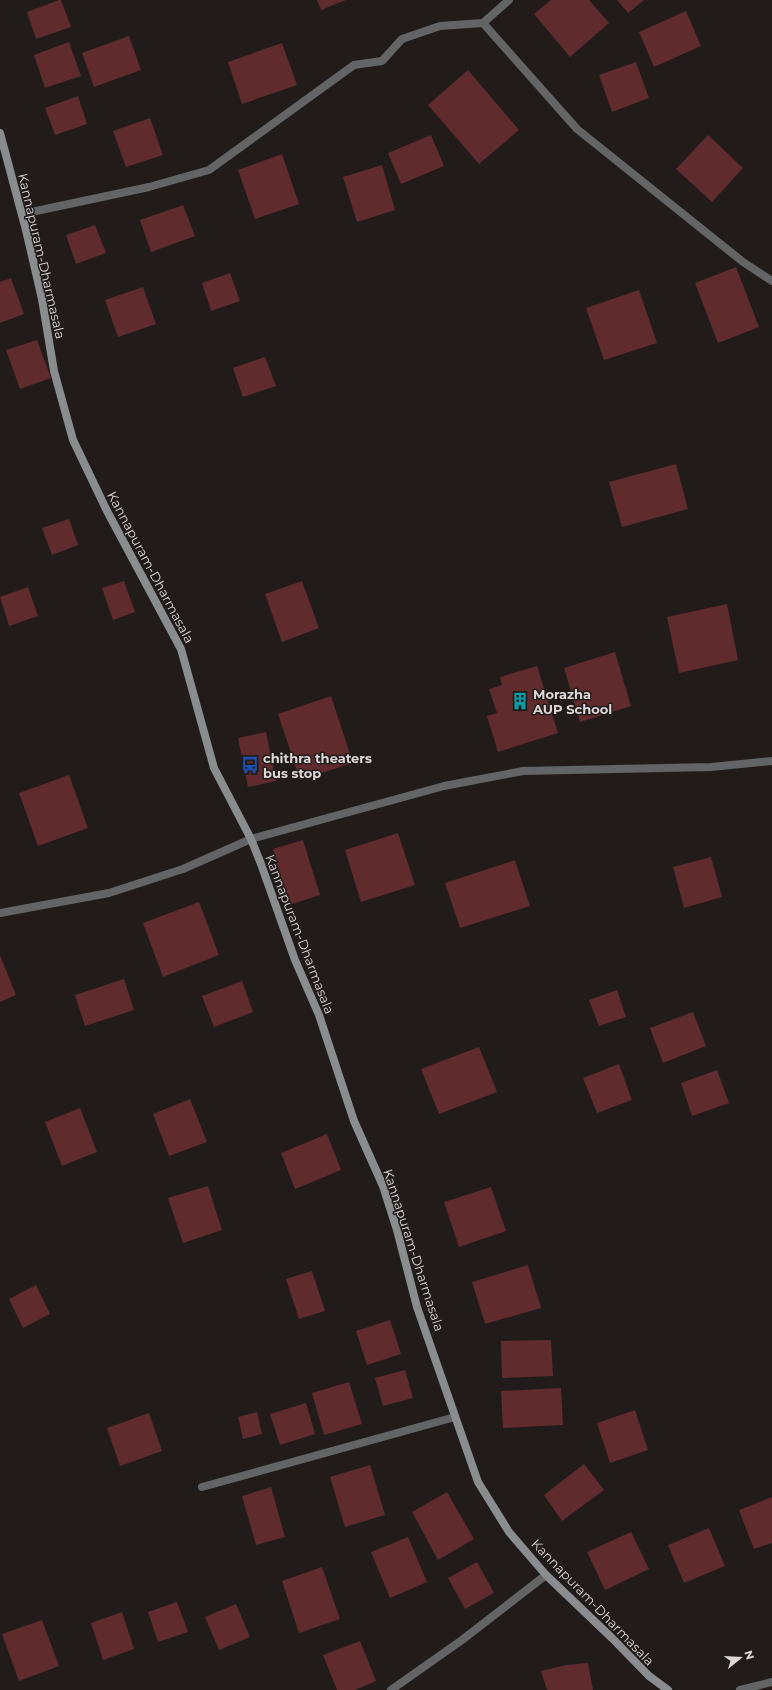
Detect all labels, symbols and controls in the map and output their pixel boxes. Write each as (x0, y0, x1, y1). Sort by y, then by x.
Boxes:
street label: Kannapuram-Dharmasala (15, 172, 69, 340)
street label: Kannapuram-Dharmasala (104, 488, 198, 646)
place label: Morazha AUP School (532, 686, 612, 717)
building icon: Morazha AUP School (510, 691, 530, 711)
place label: chithra theaters bus stop (263, 750, 372, 781)
bus stop icon: chithra theaters bus stop (240, 755, 260, 775)
street label: Kannapuram-Dharmasala (262, 852, 338, 1016)
street label: Kannapuram-Dharmasala (380, 1167, 448, 1333)
street label: Kannapuram-Dharmasala (528, 1535, 658, 1669)
north arrow (720, 1638, 760, 1678)
text: N (741, 1649, 758, 1661)

